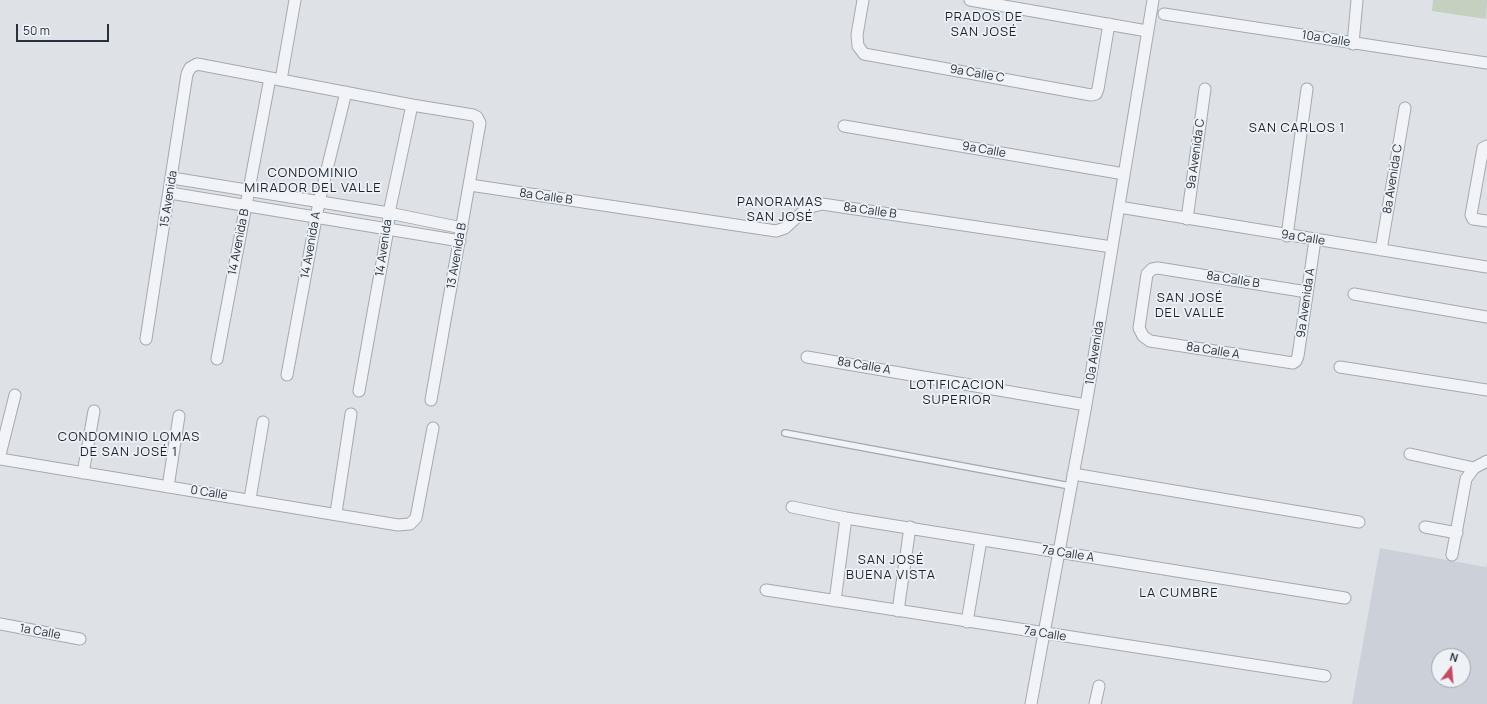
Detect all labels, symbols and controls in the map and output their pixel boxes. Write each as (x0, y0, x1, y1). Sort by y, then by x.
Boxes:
district label: PRADOS DE SAN JOSÉ (945, 9, 1023, 40)
scale bar (18, 16, 111, 42)
text: 50 m (23, 22, 50, 39)
street label: 10a Calle (1301, 28, 1351, 50)
street label: 9a Calle C (948, 62, 1006, 86)
street label: 9a Avenida C (1184, 118, 1208, 190)
district label: SAN CARLOS 1 (1249, 120, 1345, 136)
street label: 9a Calle (961, 139, 1007, 161)
street label: 8a Avenida C (1380, 143, 1406, 215)
district label: CONDOMINIO MIRADOR DEL VALLE (244, 165, 382, 196)
street label: 15 Avenida (157, 169, 181, 229)
street label: 8a Calle B (518, 186, 574, 208)
district label: PANORAMAS SAN JOSÉ (737, 194, 823, 225)
street label: 8a Calle B (842, 200, 898, 222)
street label: 14 Avenida B (225, 208, 253, 276)
street label: 14 Avenida A (298, 210, 324, 280)
street label: 14 Avenida (373, 218, 395, 278)
street label: 13 Avenida B (444, 222, 470, 290)
street label: 9a Calle (1280, 227, 1326, 249)
street label: 9a Avenida A (1294, 267, 1318, 339)
street label: 8a Calle B (1205, 269, 1261, 291)
district label: SAN JOSÉ DEL VALLE (1155, 290, 1225, 321)
street label: 10a Avenida (1083, 320, 1107, 386)
street label: 8a Calle A (1185, 340, 1241, 362)
street label: 8a Calle A (836, 354, 892, 378)
district label: LOTIFICACION SUPERIOR (909, 377, 1005, 408)
district label: CONDOMINIO LOMAS DE SAN JOSÉ 1 (58, 429, 200, 460)
street label: 0 Calle (189, 483, 229, 503)
street label: 7a Calle A (1041, 543, 1095, 565)
district label: SAN JOSÉ BUENA VISTA (846, 552, 936, 583)
district label: LA CUMBRE (1139, 585, 1219, 601)
street label: 1a Calle (18, 621, 62, 643)
street label: 7a Calle (1023, 624, 1067, 644)
north arrow (1431, 648, 1471, 688)
text: N (1448, 649, 1460, 665)

